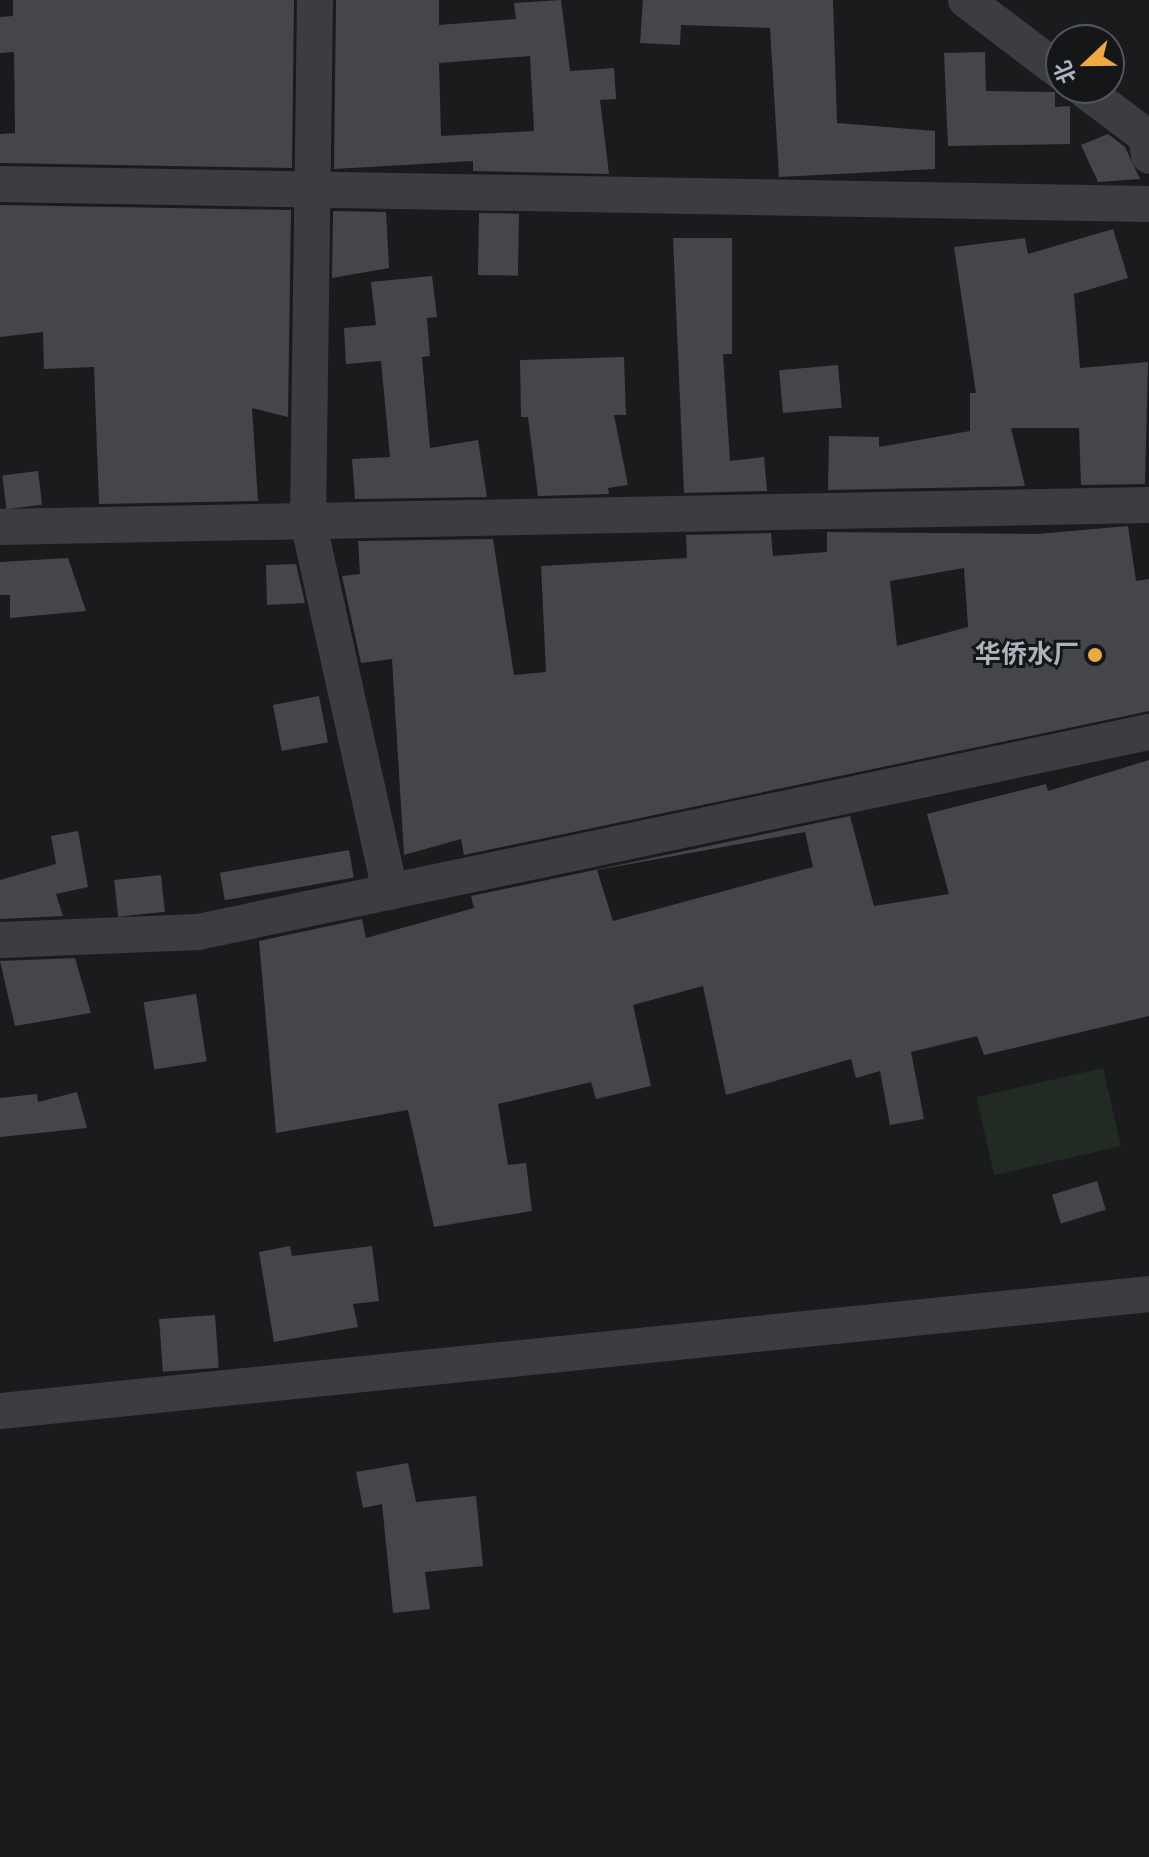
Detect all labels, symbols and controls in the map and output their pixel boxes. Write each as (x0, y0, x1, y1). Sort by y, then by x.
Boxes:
north arrow (1045, 24, 1125, 104)
text: 北 (1048, 57, 1081, 87)
place label: 华侨水厂 (975, 639, 1079, 671)
marker: 华侨水厂 (1086, 646, 1104, 664)

